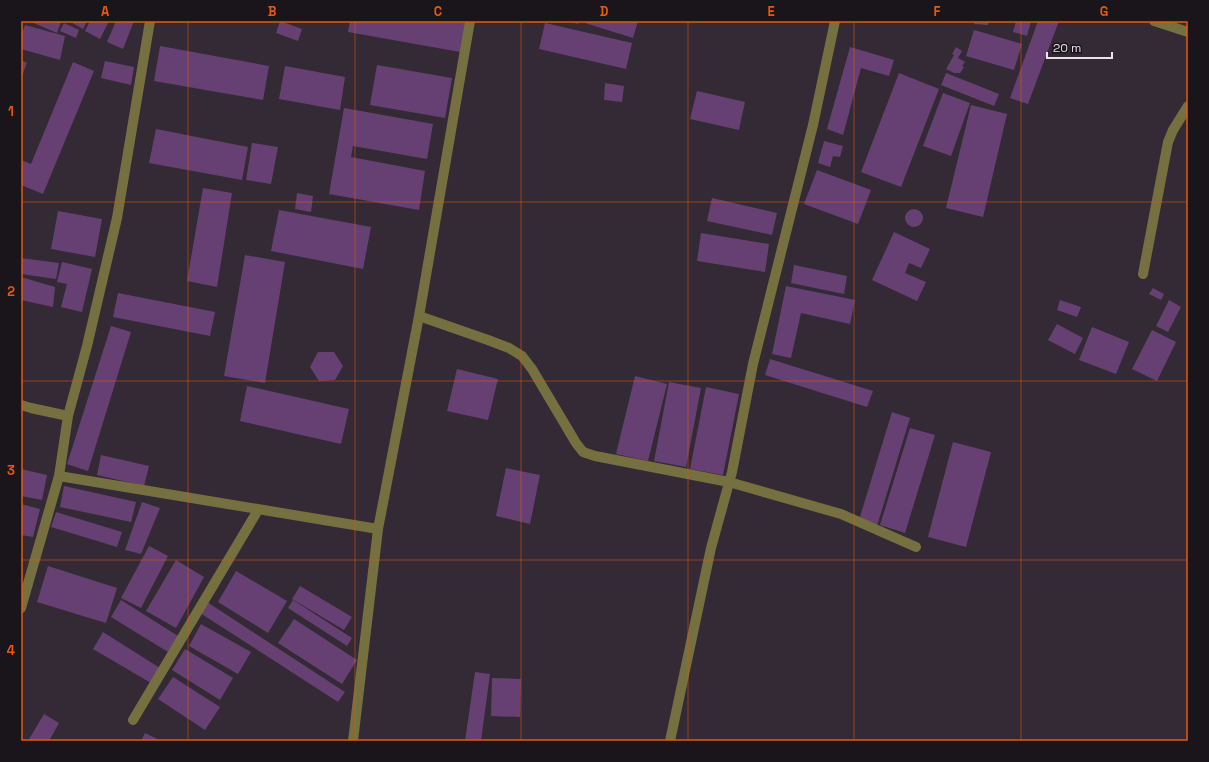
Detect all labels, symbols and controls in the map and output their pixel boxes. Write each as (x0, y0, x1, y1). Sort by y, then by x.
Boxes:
text: A (101, 3, 110, 20)
text: B (268, 3, 277, 20)
text: C (434, 3, 442, 20)
text: D (600, 3, 609, 20)
text: E (767, 3, 775, 20)
text: F (934, 3, 941, 20)
text: G (1100, 3, 1108, 20)
scale bar (1047, 34, 1112, 60)
text: 20 m (1053, 40, 1081, 56)
text: 1 (8, 103, 14, 120)
text: 2 (7, 283, 15, 300)
text: 3 (7, 462, 15, 479)
text: 4 (7, 642, 15, 659)

